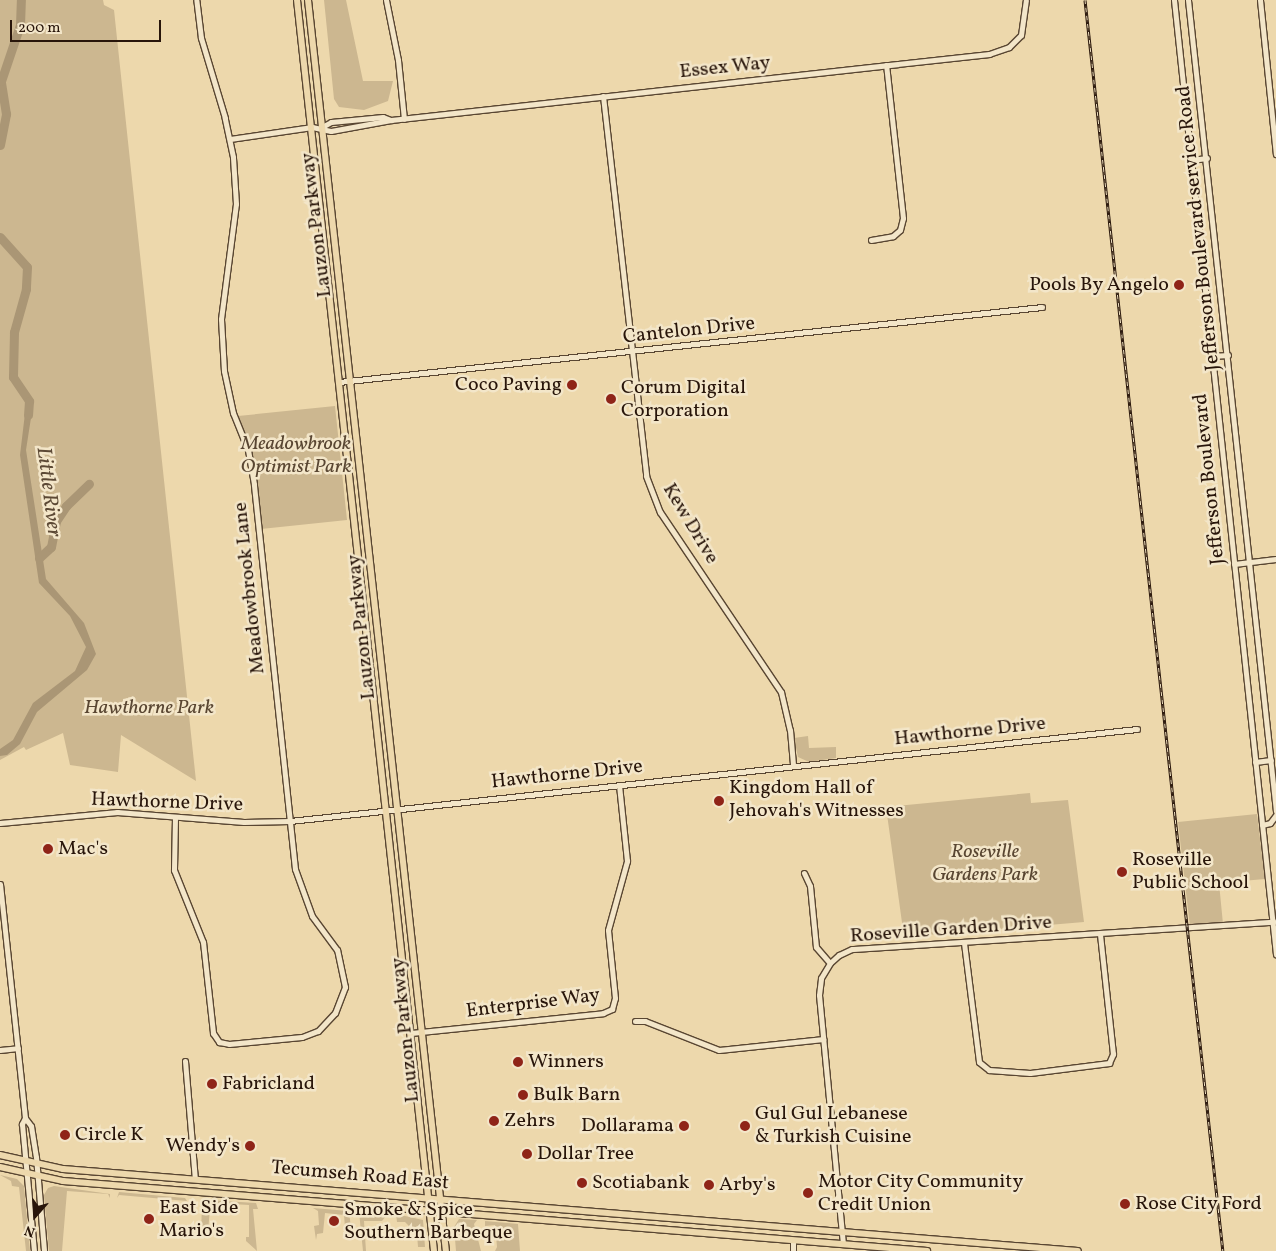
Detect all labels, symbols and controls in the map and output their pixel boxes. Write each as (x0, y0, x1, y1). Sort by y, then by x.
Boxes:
scale bar (12, 10, 164, 42)
text: 200 m (18, 18, 61, 39)
street label: Essex Way (678, 51, 772, 85)
street label: Jefferson Boulevard service Road (1172, 84, 1226, 372)
street label: Lauzon Parkway (296, 151, 338, 299)
place label: Pools By Angelo (1029, 273, 1169, 297)
marker: Pools By Angelo (1173, 279, 1185, 291)
street label: Cantelon Drive (622, 312, 756, 350)
place label: Coco Paving (455, 373, 562, 397)
place label: Corum Digital Corporation (621, 376, 746, 423)
marker: Coco Paving (566, 379, 578, 391)
street label: Jefferson Boulevard (1189, 392, 1231, 566)
marker: Corum Digital Corporation (605, 393, 617, 405)
park label: Meadowbrook Optimist Park (241, 432, 351, 479)
water label: Little River (30, 446, 66, 538)
street label: Kew Drive (656, 479, 724, 569)
street label: Meadowbrook Lane (229, 501, 271, 675)
street label: Lauzon Parkway (342, 553, 382, 701)
park label: Hawthorne Park (84, 696, 214, 720)
street label: Hawthorne Drive (893, 712, 1047, 752)
street label: Hawthorne Drive (490, 755, 644, 795)
place label: Kingdom Hall of Jehovah's Witnesses (729, 777, 904, 824)
street label: Hawthorne Drive (91, 788, 243, 818)
marker: Kingdom Hall of Jehovah's Witnesses (713, 795, 725, 807)
place label: Mac's (58, 837, 108, 861)
park label: Roseville Gardens Park (932, 841, 1038, 888)
marker: Mac's (42, 843, 54, 855)
place label: Roseville Public School (1132, 848, 1249, 895)
marker: Roseville Public School (1116, 866, 1128, 878)
street label: Roseville Garden Drive (849, 911, 1053, 949)
street label: Lauzon Parkway (386, 956, 426, 1104)
street label: Enterprise Way (464, 984, 602, 1024)
place label: Winners (528, 1050, 604, 1074)
marker: Winners (512, 1056, 524, 1068)
place label: Fabricland (222, 1072, 315, 1096)
marker: Fabricland (206, 1078, 218, 1090)
place label: Bulk Barn (533, 1083, 620, 1107)
marker: Bulk Barn (517, 1089, 529, 1101)
place label: Gul Gul Lebanese & Turkish Cuisine (755, 1102, 912, 1149)
place label: Zehrs (504, 1109, 555, 1133)
place label: Dollarama (581, 1114, 674, 1138)
marker: Zehrs (488, 1115, 500, 1127)
marker: Dollarama (678, 1120, 690, 1132)
marker: Gul Gul Lebanese & Turkish Cuisine (739, 1120, 751, 1132)
place label: Circle K (75, 1123, 144, 1147)
marker: Circle K (59, 1129, 71, 1141)
place label: Wendy's (166, 1134, 240, 1158)
marker: Wendy's (244, 1140, 256, 1152)
place label: Dollar Tree (537, 1142, 635, 1166)
marker: Dollar Tree (521, 1148, 533, 1160)
street label: Tecumseh Road East (270, 1156, 450, 1196)
place label: Motor City Community Credit Union (818, 1170, 1024, 1217)
place label: Scotiabank (592, 1171, 689, 1195)
place label: Arby's (719, 1173, 776, 1197)
marker: Scotiabank (576, 1177, 588, 1189)
marker: Arby's (703, 1179, 715, 1191)
marker: Motor City Community Credit Union (802, 1187, 814, 1199)
north arrow (10, 1191, 60, 1241)
place label: Rose City Ford (1135, 1192, 1262, 1216)
place label: East Side Mario's (159, 1196, 238, 1243)
place label: Smoke & Spice Southern Barbeque (344, 1198, 513, 1245)
marker: Rose City Ford (1119, 1198, 1131, 1210)
marker: East Side Mario's (143, 1213, 155, 1225)
marker: Smoke & Spice Southern Barbeque (328, 1215, 340, 1227)
text: N (22, 1220, 38, 1241)

